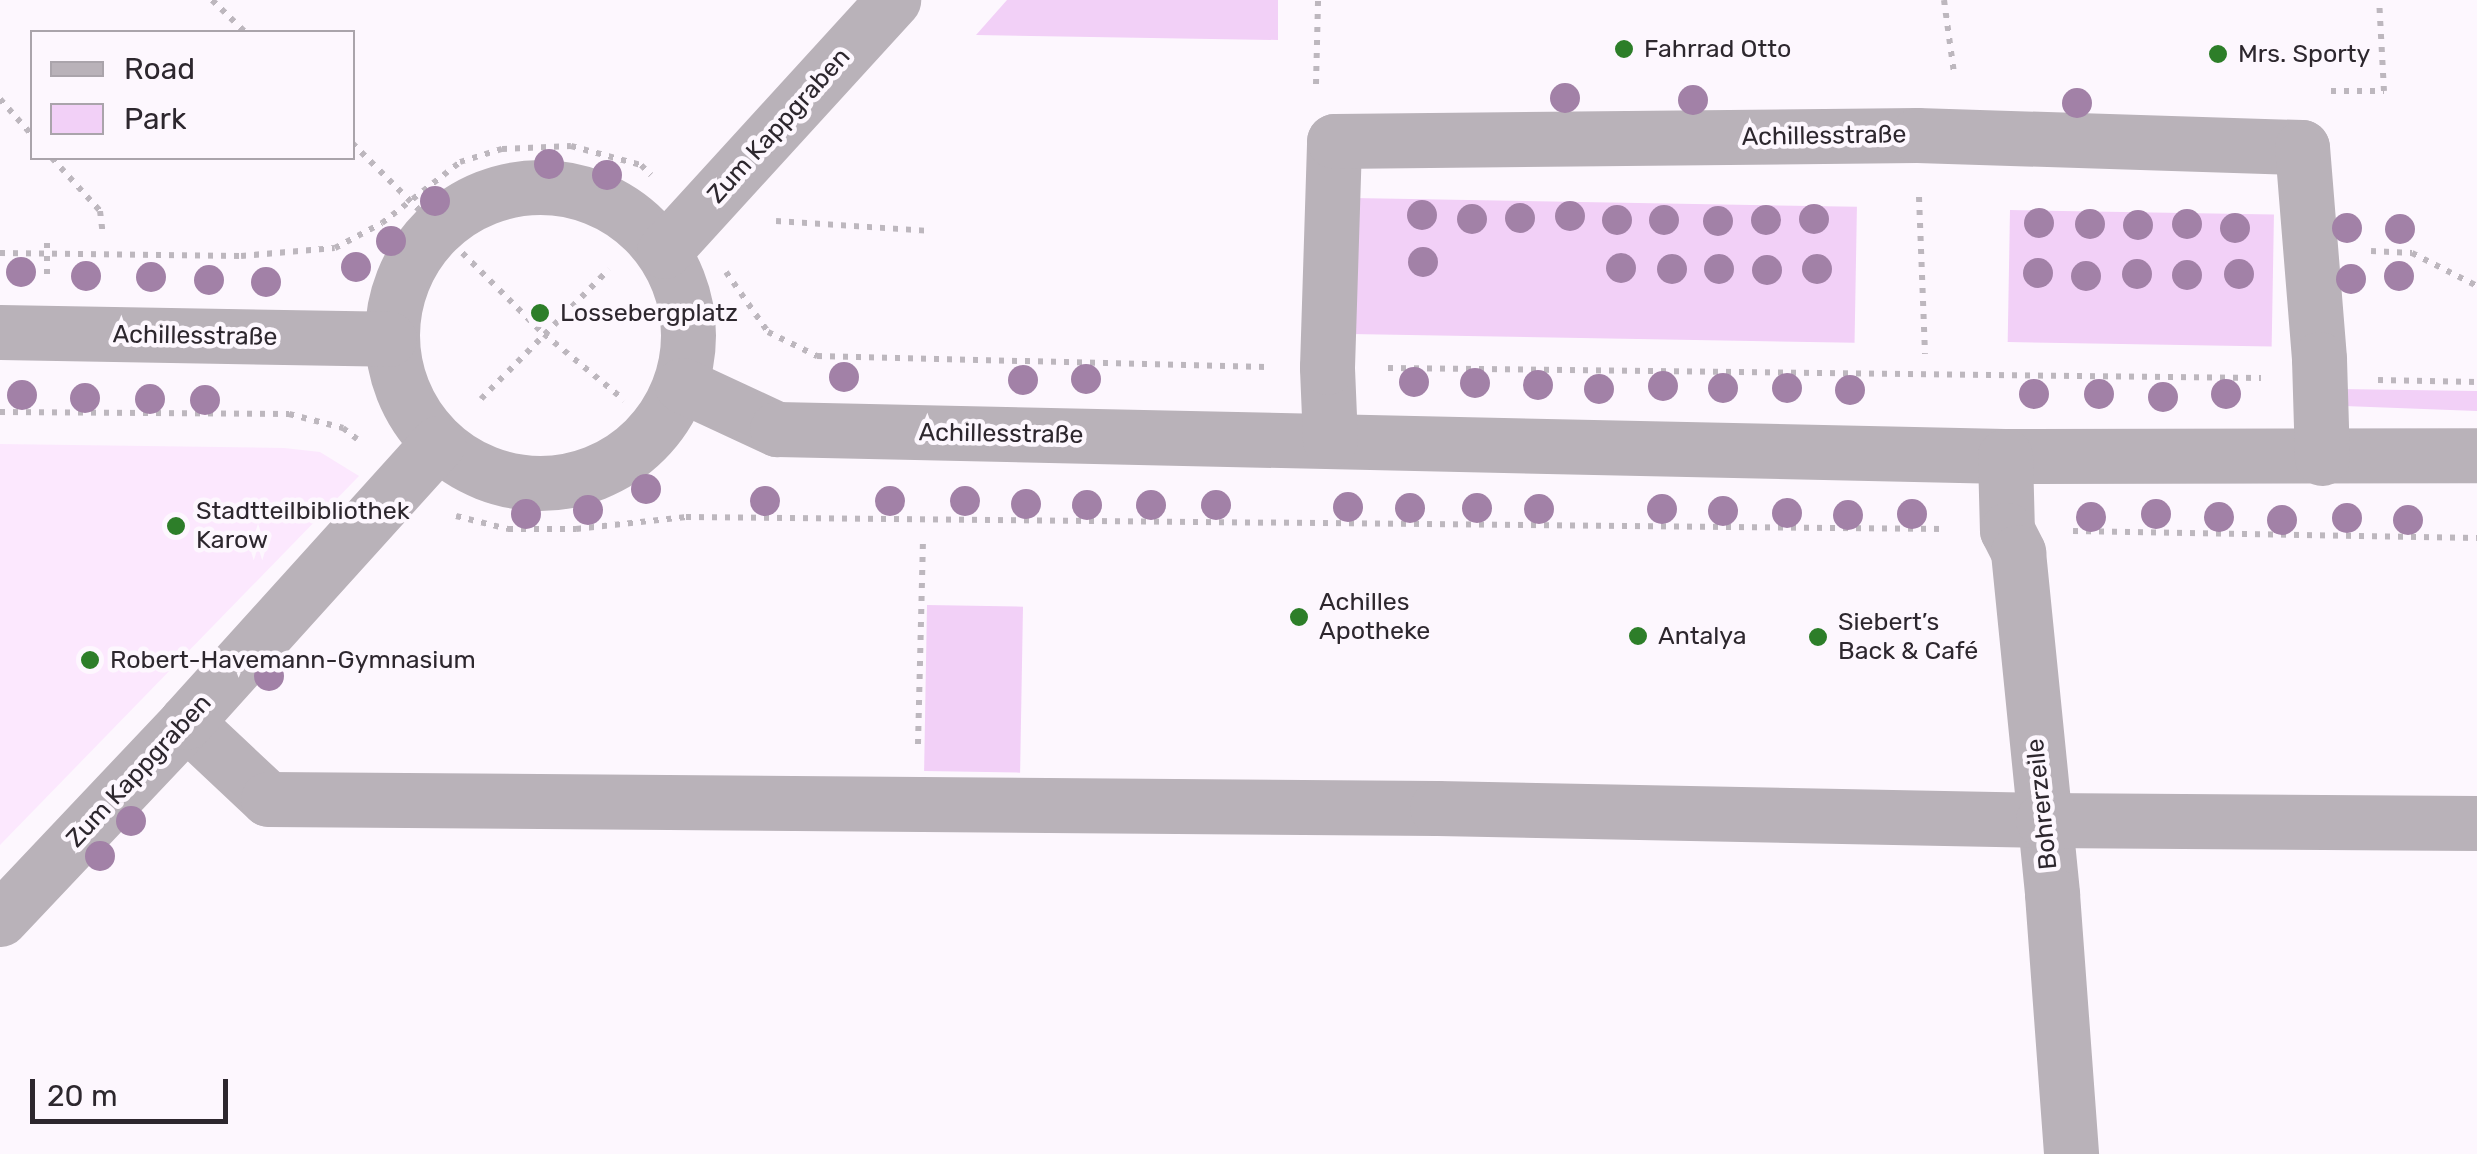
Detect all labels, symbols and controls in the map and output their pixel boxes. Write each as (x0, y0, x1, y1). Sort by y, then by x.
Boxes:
legend (30, 30, 355, 160)
place label: Fahrrad Otto (1644, 34, 1791, 64)
marker: Fahrrad Otto (1613, 38, 1635, 60)
place label: Mrs. Sporty (2238, 39, 2370, 69)
street label: Zum Kappgraben (701, 42, 857, 210)
marker: Mrs. Sporty (2207, 43, 2229, 65)
text: Road (124, 51, 195, 87)
text: Park (124, 101, 186, 137)
street label: Achillesstraße (1741, 120, 1907, 152)
place label: Lossebergplatz (560, 298, 738, 328)
marker: Lossebergplatz (529, 302, 551, 324)
street label: Achillesstraße (112, 320, 278, 352)
street label: Achillesstraße (918, 418, 1084, 450)
place label: Stadtteilbibliothek Karow (196, 497, 410, 556)
marker: Stadtteilbibliothek Karow (165, 515, 187, 537)
place label: Achilles Apotheke (1319, 588, 1430, 647)
marker: Achilles Apotheke (1288, 606, 1310, 628)
place label: Siebert’s Back & Café (1838, 608, 1979, 667)
place label: Antalya (1658, 621, 1746, 651)
marker: Antalya (1627, 625, 1649, 647)
marker: Siebert’s Back & Café (1807, 626, 1829, 648)
place label: Robert-Havemann-Gymnasium (110, 645, 476, 675)
marker: Robert-Havemann-Gymnasium (79, 649, 101, 671)
street label: Zum Kappgraben (60, 688, 218, 854)
street label: Bohrerzeile (2020, 737, 2064, 871)
scale bar (35, 1059, 232, 1121)
text: 20 m (47, 1078, 118, 1114)

